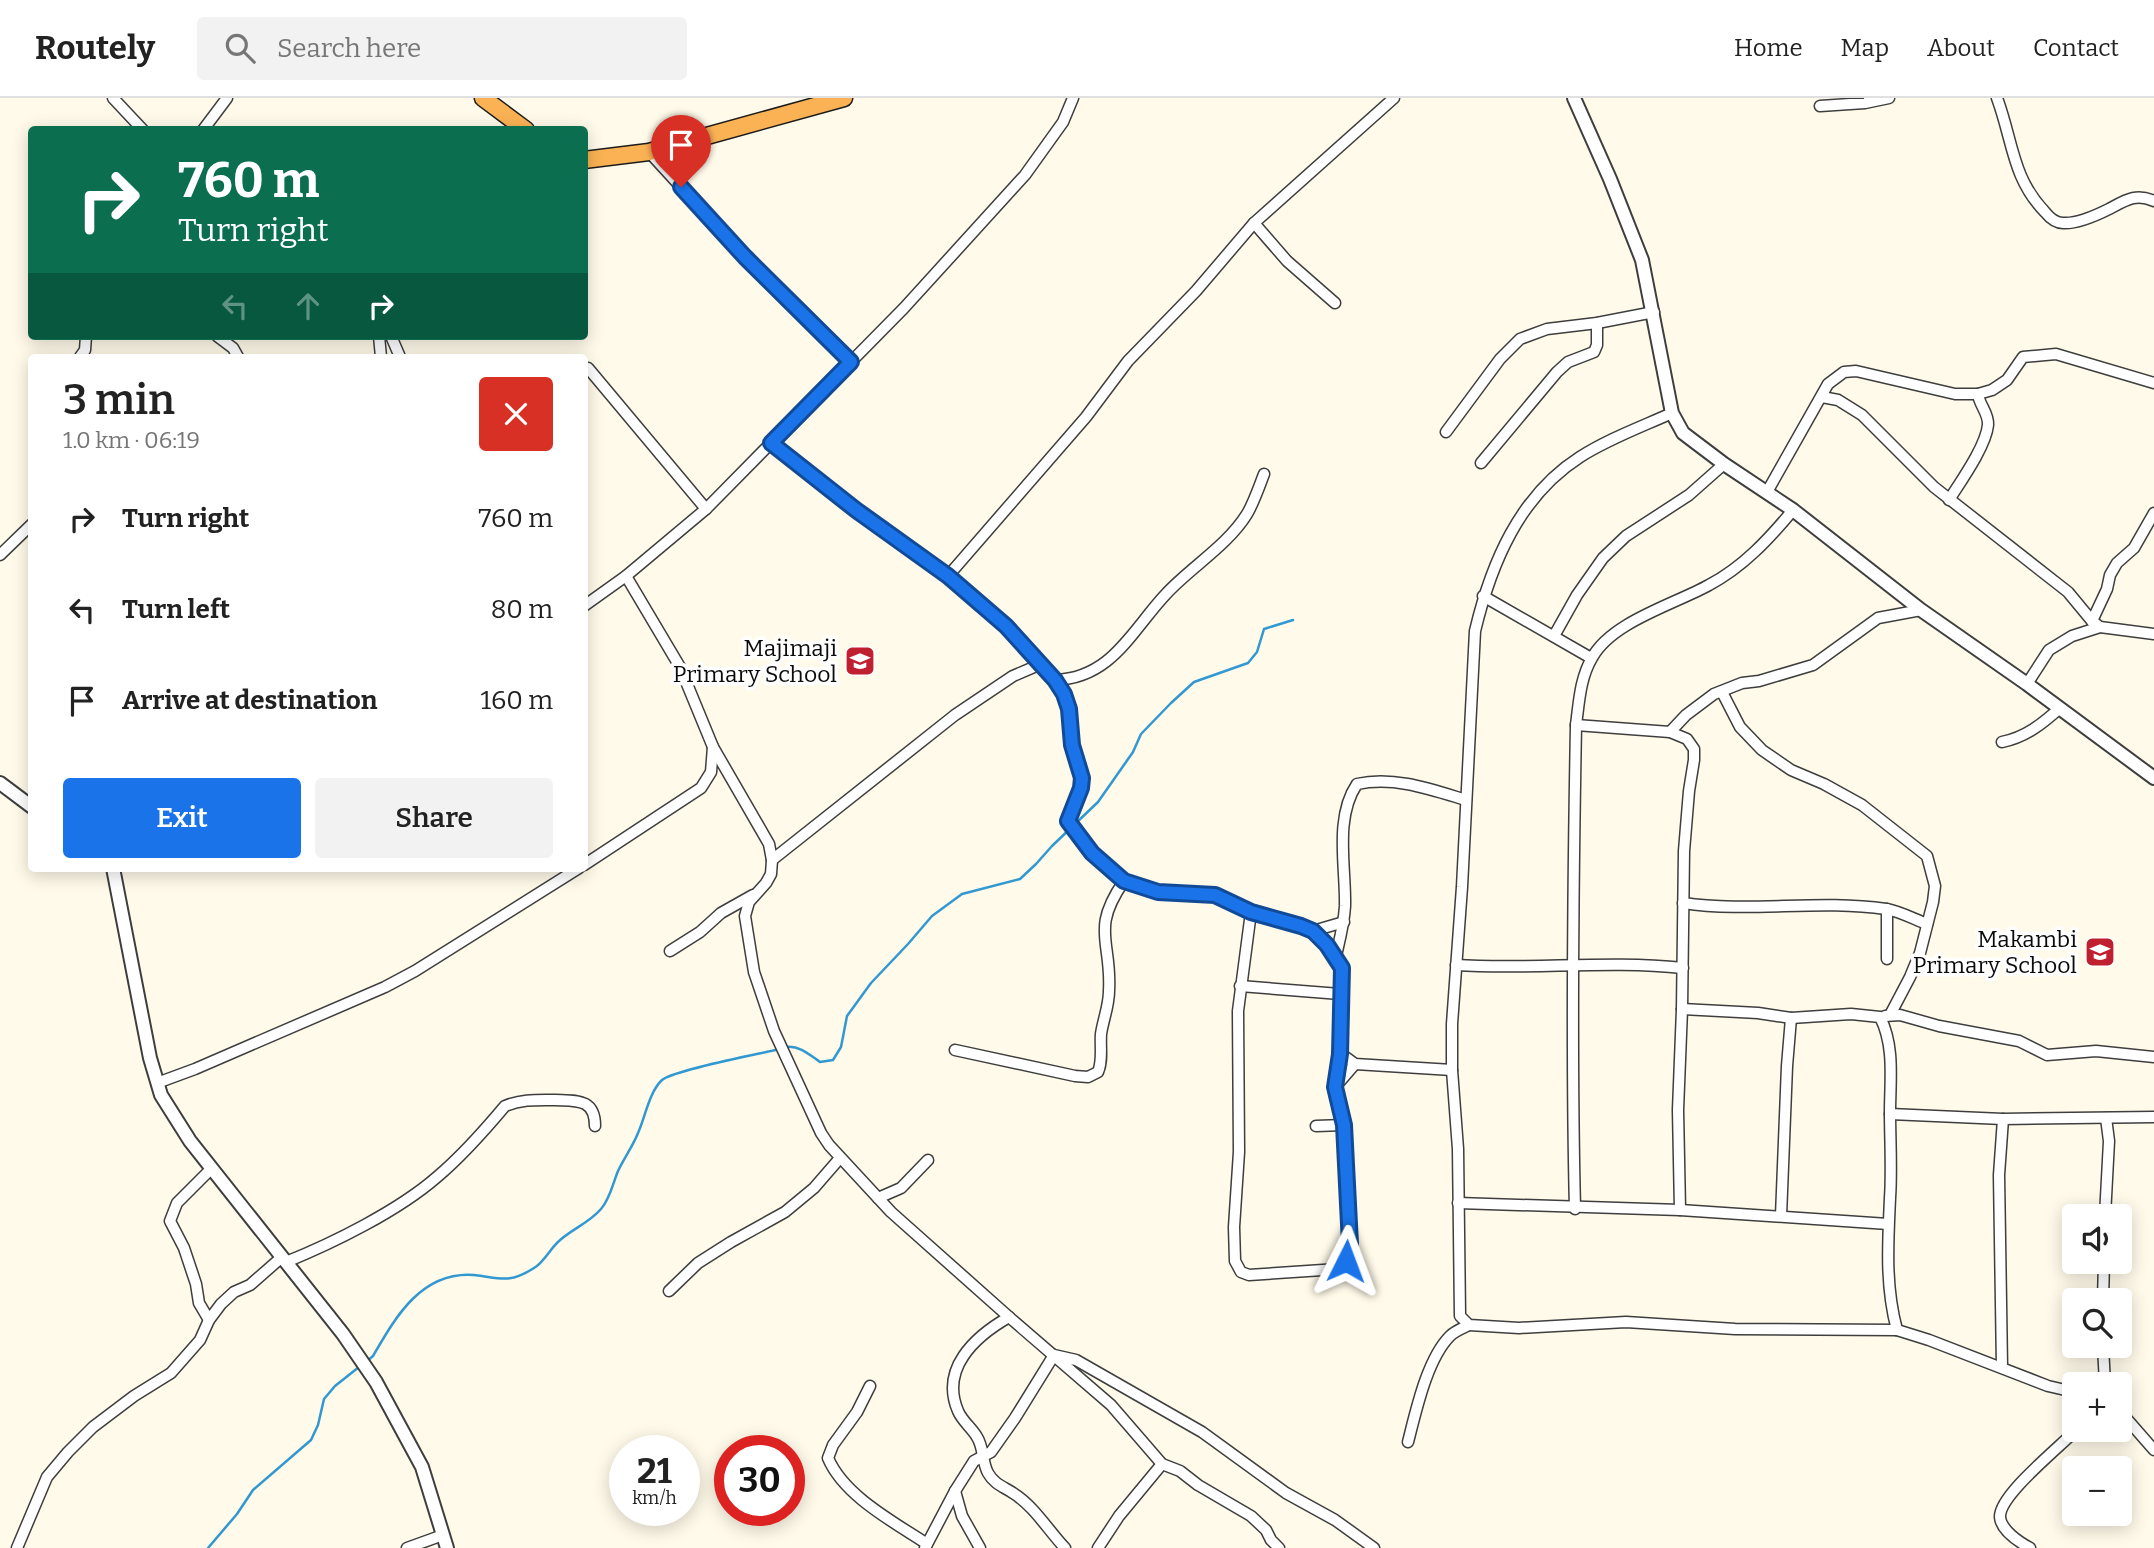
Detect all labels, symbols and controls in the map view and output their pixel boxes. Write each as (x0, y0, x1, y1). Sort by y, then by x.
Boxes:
search box (197, 17, 687, 80)
text: Routely (35, 28, 155, 68)
icon: search (221, 29, 259, 67)
text: Search here (277, 33, 421, 64)
text: Home (1734, 34, 1803, 62)
text: Map (1841, 34, 1889, 62)
text: About (1927, 34, 1995, 62)
text: Contact (2033, 34, 2119, 62)
pin (651, 115, 711, 187)
icon: arrive (662, 126, 700, 164)
text: 760 m (178, 151, 319, 210)
icon: right (63, 154, 154, 245)
text: Turn right (178, 211, 329, 249)
icon: left (216, 287, 254, 325)
icon: ahead (289, 287, 327, 325)
icon: right (362, 287, 400, 325)
text: 3 min (63, 375, 175, 425)
button: close (479, 377, 553, 451)
text: 1.0 km · 06:19 (63, 426, 200, 454)
icon: right (63, 500, 101, 538)
text: Turn right (122, 503, 249, 534)
text: 760 m (478, 503, 553, 534)
icon: left (63, 591, 101, 629)
text: Turn left (122, 594, 230, 625)
text: 80 m (491, 594, 553, 625)
place label: Majimaji Primary School (673, 634, 837, 688)
school or university icon: Majimaji Primary School (843, 644, 877, 678)
icon: arrive (63, 682, 101, 720)
text: Arrive at destination (122, 685, 377, 716)
text: 160 m (481, 685, 553, 716)
button: Exit (63, 778, 301, 858)
button: Share (315, 778, 553, 858)
place label: Makambi Primary School (1913, 925, 2077, 979)
school or university icon: Makambi Primary School (2083, 935, 2117, 969)
map controls (2062, 1204, 2132, 1526)
button: sound (2062, 1204, 2132, 1274)
position arrow (1309, 1224, 1383, 1298)
button: search (2062, 1288, 2132, 1358)
button: + (2062, 1372, 2132, 1442)
speed limit sign: 30 (714, 1435, 805, 1526)
text: 21 (637, 1450, 672, 1492)
button: − (2062, 1456, 2132, 1526)
text: km/h (632, 1487, 677, 1509)

